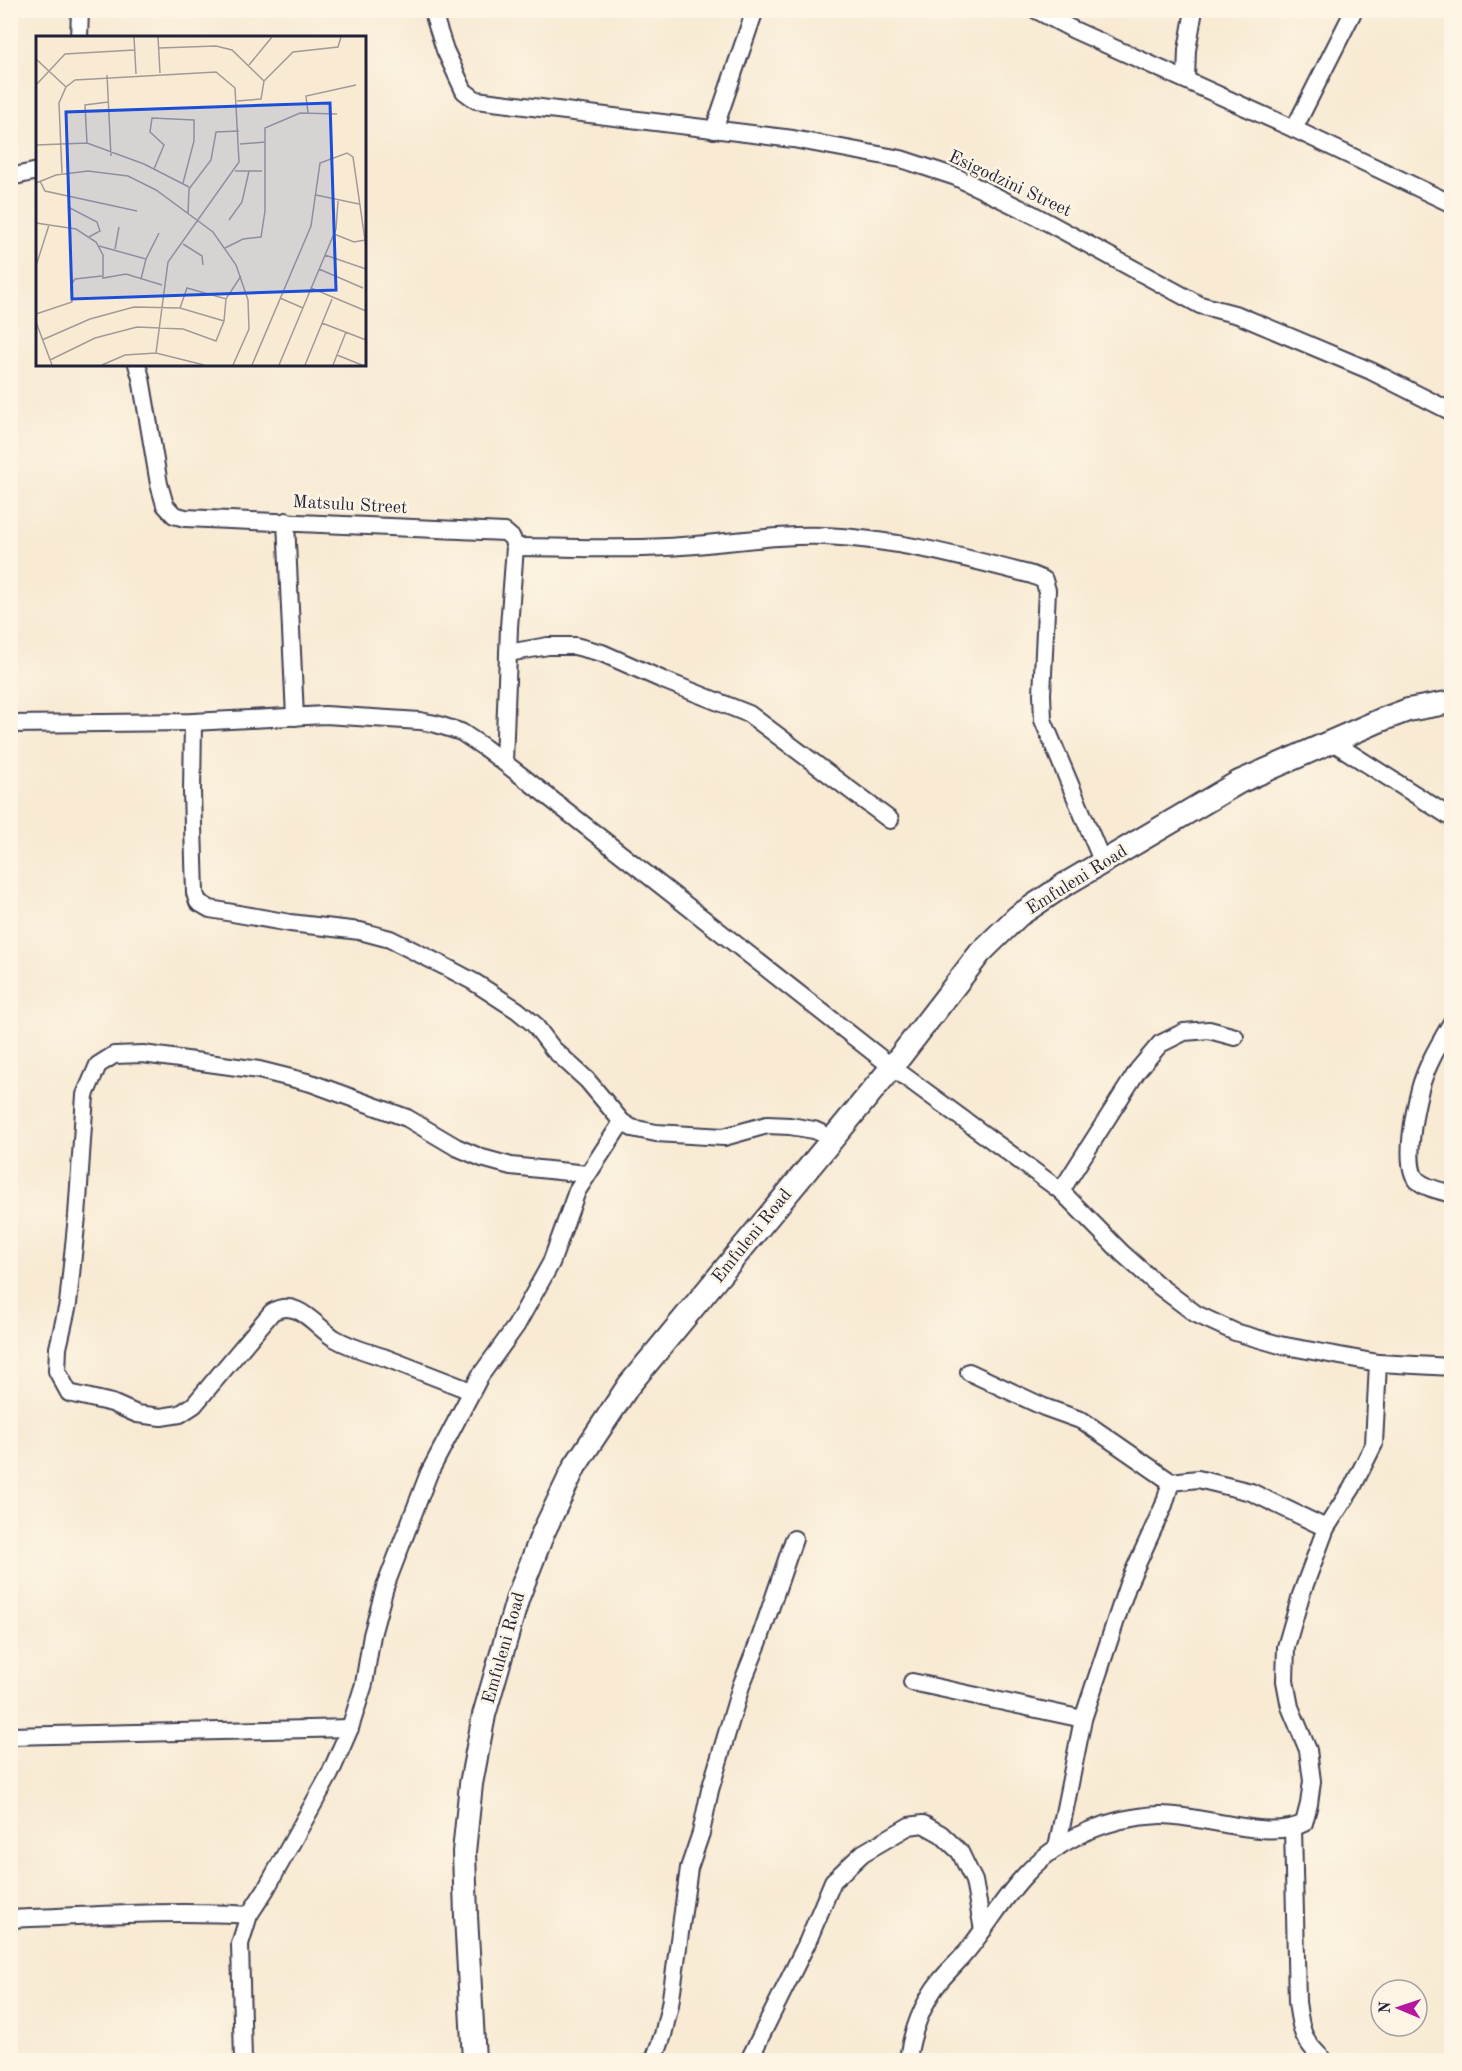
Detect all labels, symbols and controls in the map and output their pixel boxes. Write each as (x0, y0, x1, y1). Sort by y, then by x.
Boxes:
inset map (36, 36, 366, 366)
street label: Esigodzini Street (946, 148, 1074, 220)
street label: Matsulu Street (292, 493, 408, 517)
street label: Emfuleni Road (1023, 842, 1131, 918)
street label: Emfuleni Road (709, 1186, 795, 1286)
street label: Emfuleni Road (479, 1590, 529, 1706)
north arrow (1369, 1978, 1429, 2038)
text: N (1378, 2000, 1394, 2014)

